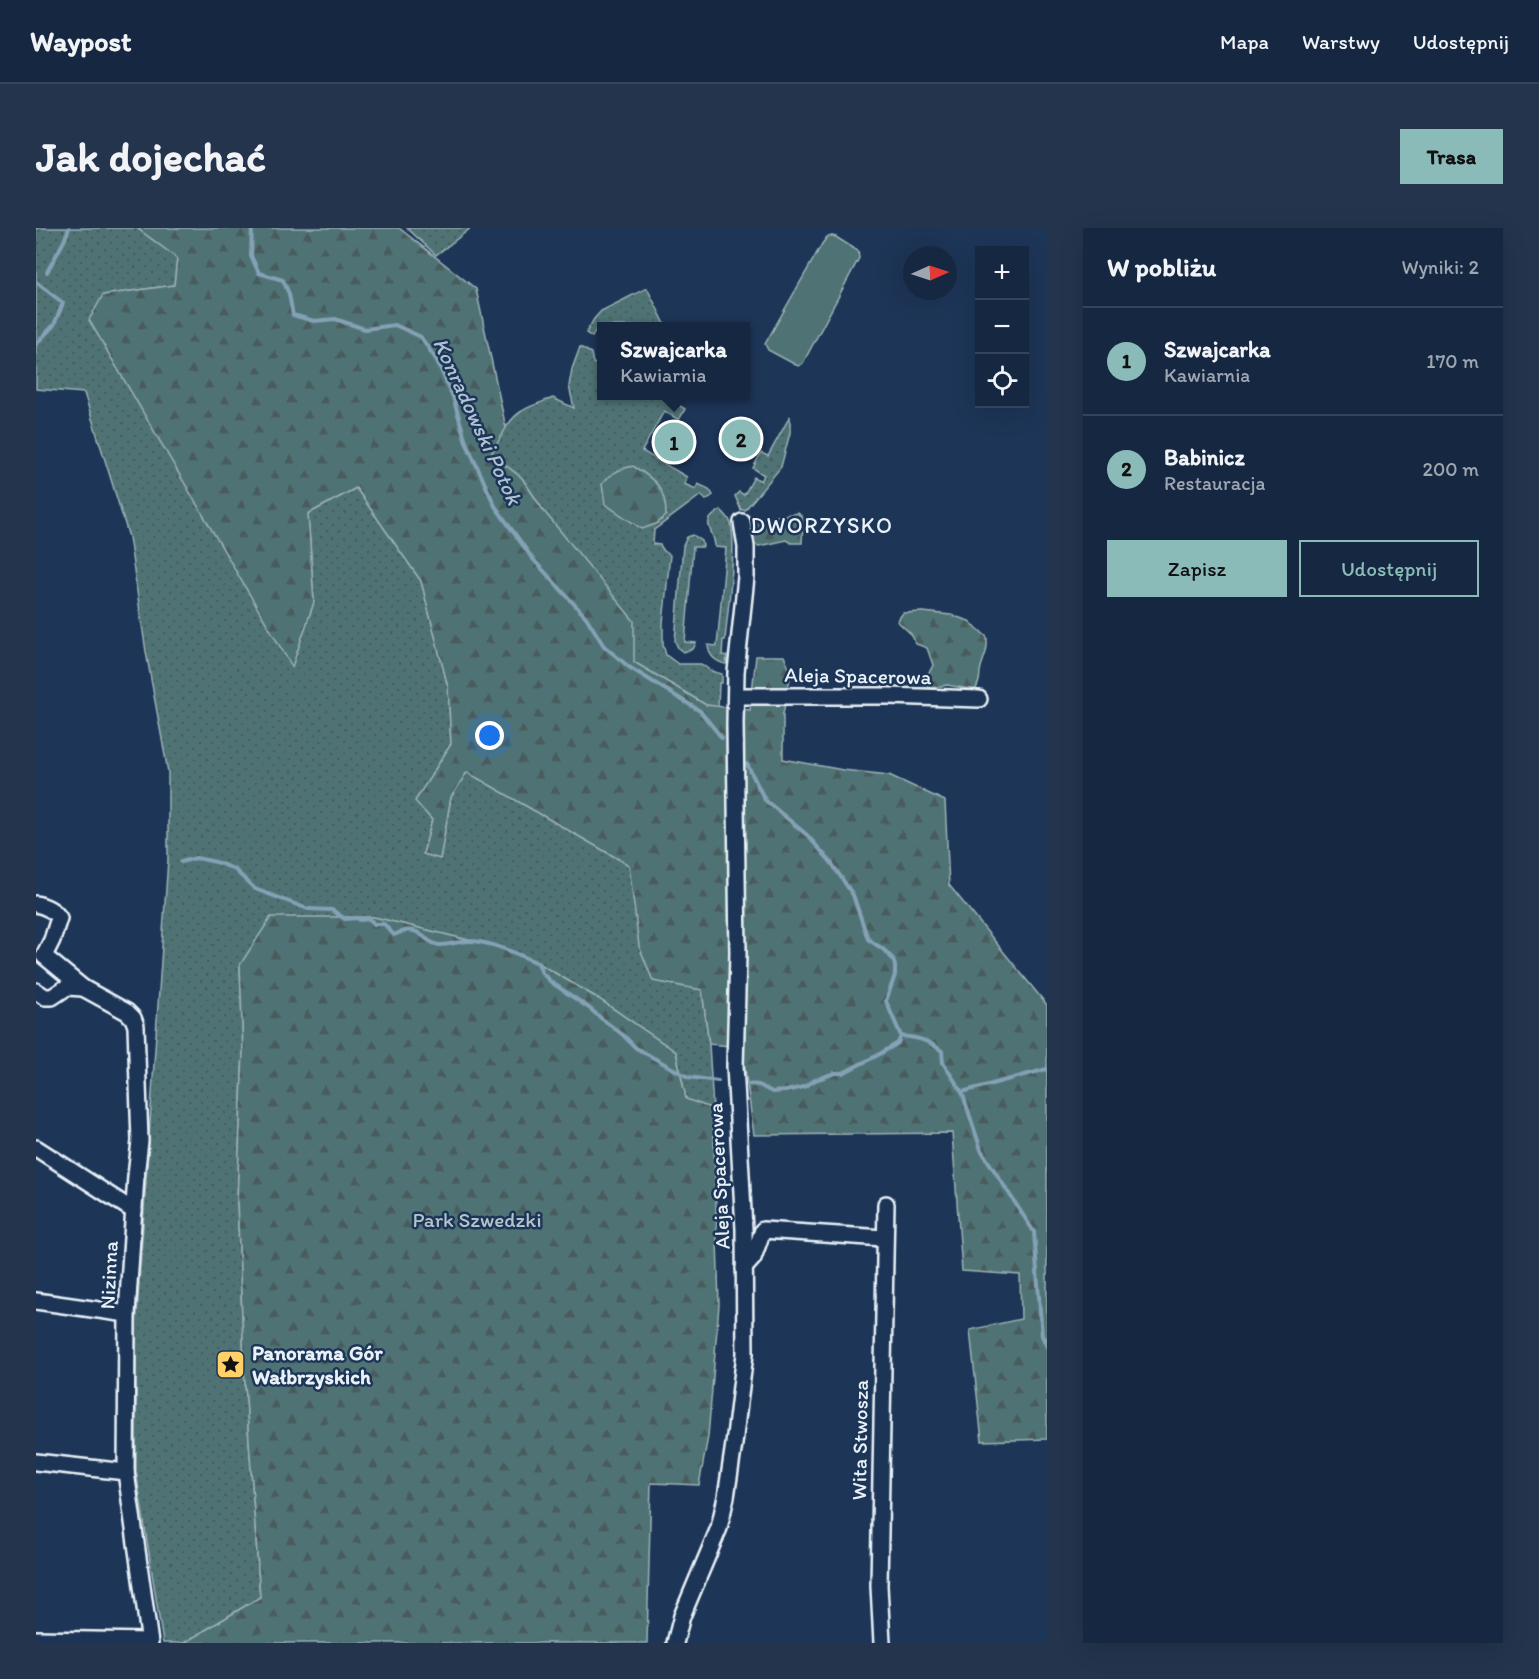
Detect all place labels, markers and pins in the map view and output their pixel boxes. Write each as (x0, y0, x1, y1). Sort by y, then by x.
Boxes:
pin: 2 (722, 416, 760, 462)
pin: 1 (654, 420, 694, 464)
place label: Panorama Gór Wałbrzyskich (252, 1340, 383, 1390)
place icon: Panorama Gór Wałbrzyskich (215, 1349, 247, 1381)

